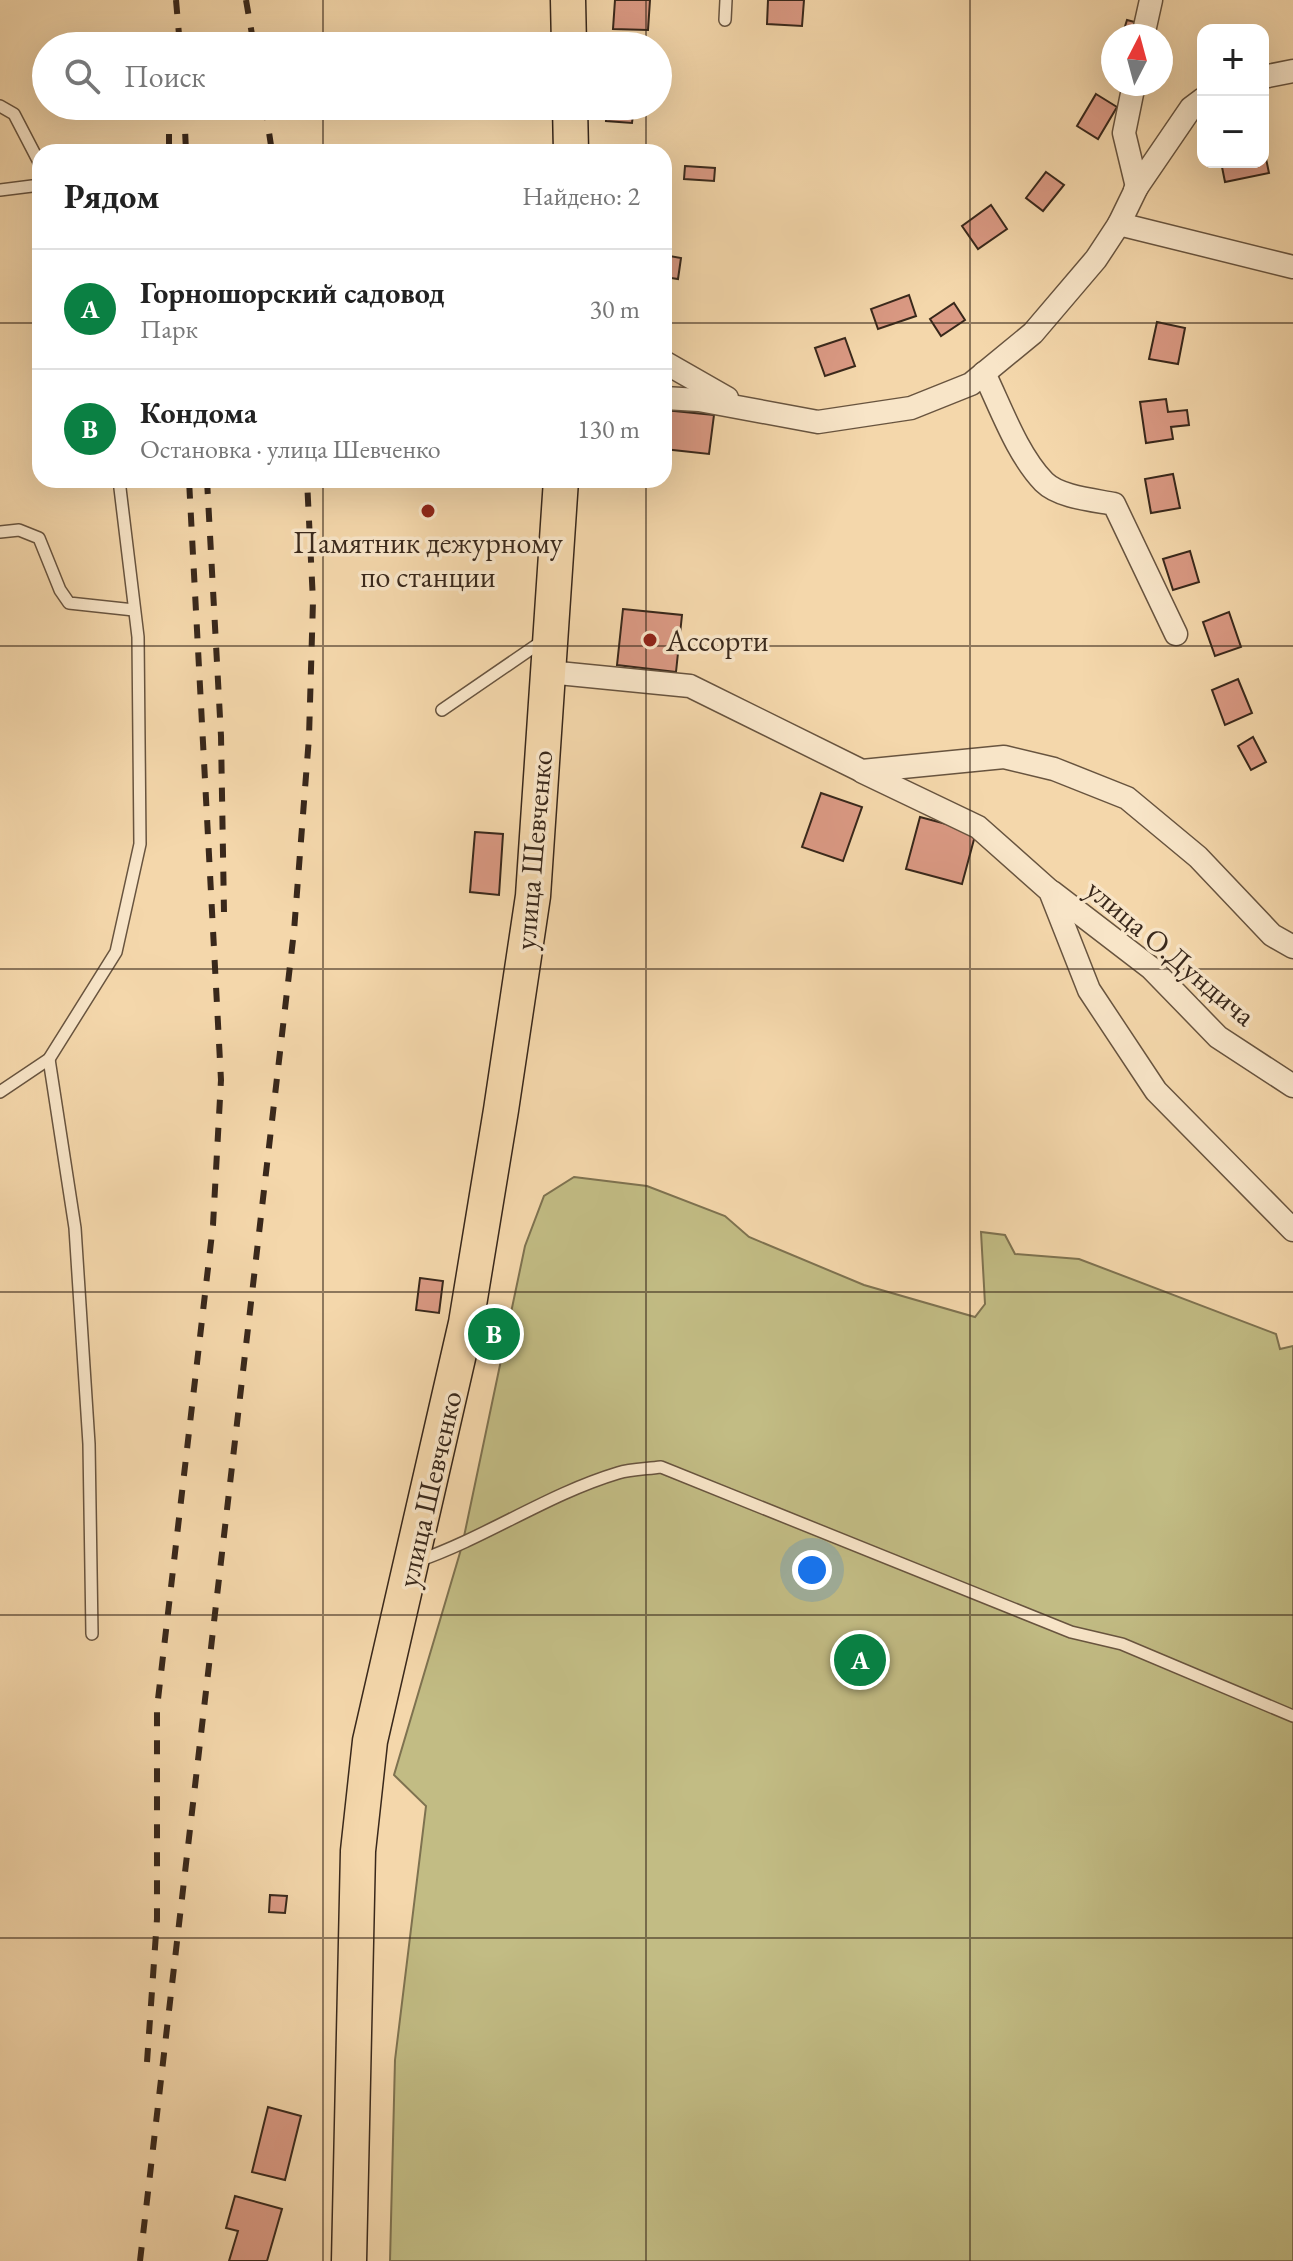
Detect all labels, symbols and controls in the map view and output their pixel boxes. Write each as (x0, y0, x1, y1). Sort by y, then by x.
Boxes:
north arrow (1101, 24, 1173, 96)
map controls (1197, 24, 1269, 168)
button: + (1197, 24, 1269, 96)
search box (32, 32, 672, 120)
icon: search (60, 54, 104, 98)
text: Поиск (124, 57, 206, 96)
button: − (1197, 96, 1269, 168)
text: Рядом (64, 174, 159, 218)
text: Найдено: 2 (522, 179, 640, 213)
text: Горношорский садовод (140, 273, 445, 312)
text: A (81, 292, 99, 326)
text: 30 m (590, 292, 640, 326)
text: Парк (140, 312, 198, 346)
text: Кондома (140, 393, 257, 432)
text: B (82, 412, 98, 446)
text: 130 m (577, 412, 640, 446)
text: Остановка · улица Шевченко (140, 432, 441, 466)
marker: Памятник дежурному по станции (419, 502, 437, 520)
place label: Памятник дежурному по станции (293, 523, 564, 596)
place label: Ассорти (665, 621, 769, 660)
marker: Ассорти (641, 631, 659, 649)
street label: улица Шевченко (505, 748, 561, 952)
street label: улица О.Дундича (1078, 870, 1264, 1034)
pin: B (468, 1304, 520, 1364)
street label: улица Шевченко (387, 1387, 471, 1591)
your location (792, 1550, 832, 1590)
pin: A (834, 1630, 886, 1690)

